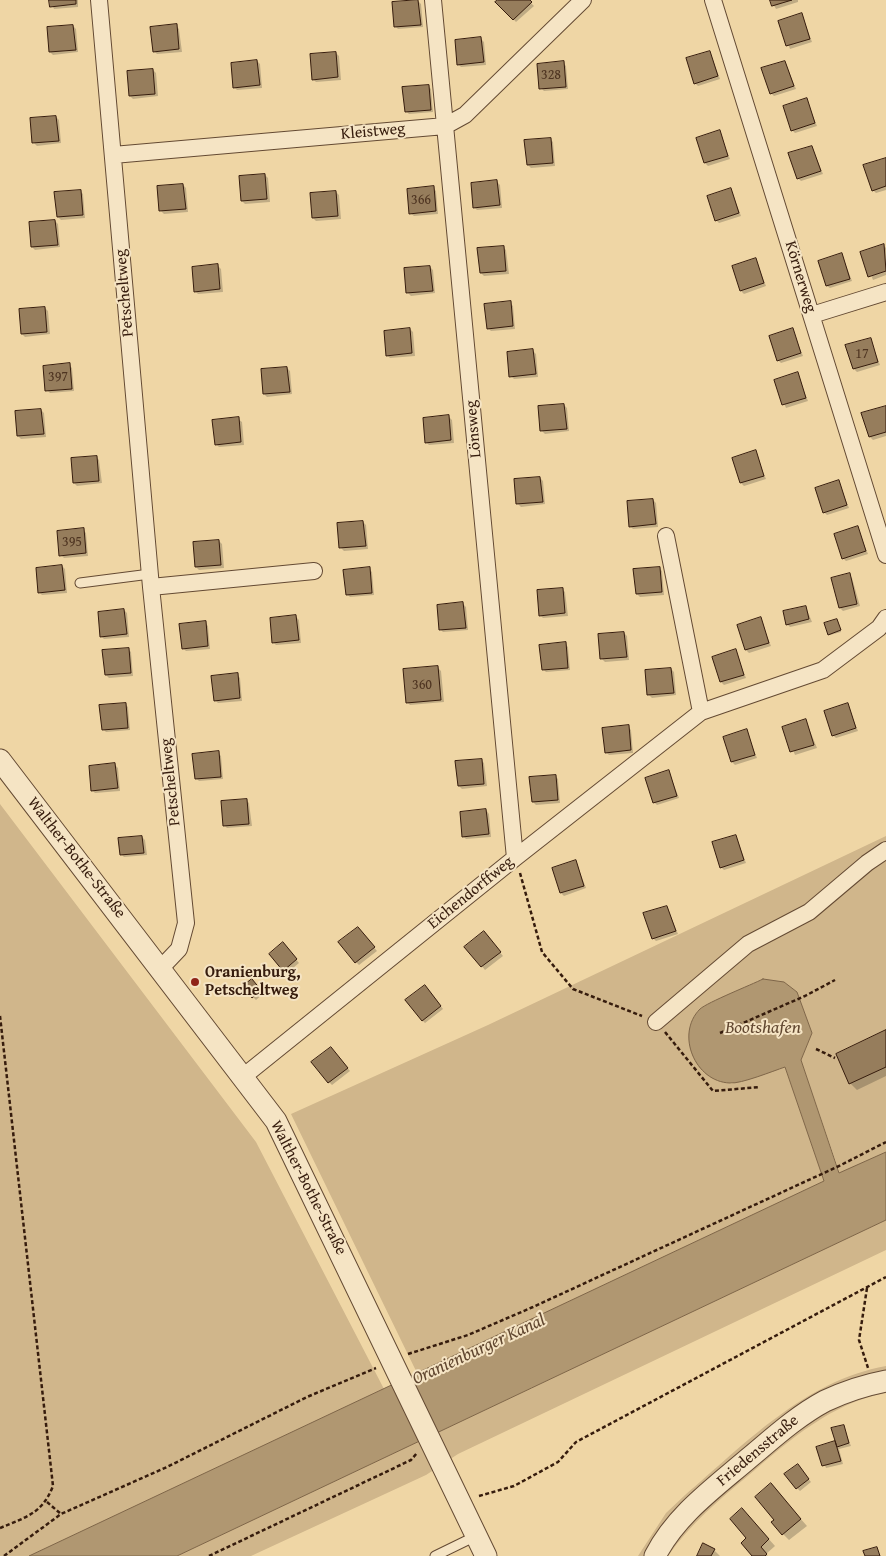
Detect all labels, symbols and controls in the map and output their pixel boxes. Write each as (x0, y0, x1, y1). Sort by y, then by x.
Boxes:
house number: 328 (541, 67, 561, 83)
street label: Kleistweg (340, 120, 406, 144)
house number: 366 (411, 192, 431, 208)
street label: Körnerweg (780, 239, 820, 315)
street label: Petscheltweg (112, 248, 138, 338)
house number: 17 (855, 346, 869, 362)
house number: 397 (48, 369, 68, 385)
street label: Lönsweg (462, 399, 486, 459)
house number: 395 (62, 534, 82, 550)
house number: 360 (412, 677, 432, 693)
street label: Petscheltweg (157, 737, 185, 827)
street label: Walther-Bothe-Straße (23, 794, 129, 922)
street label: Eichendorffweg (424, 853, 518, 933)
place label: Oranienburg, Petscheltweg (205, 963, 300, 1001)
marker: Oranienburg, Petscheltweg (189, 976, 201, 988)
water label: Bootshafen (725, 1017, 801, 1039)
street label: Walther-Bothe-Straße (266, 1117, 350, 1259)
water label: Oranienburger Kanal (409, 1310, 549, 1390)
street label: Friedensstraße (713, 1411, 803, 1491)

